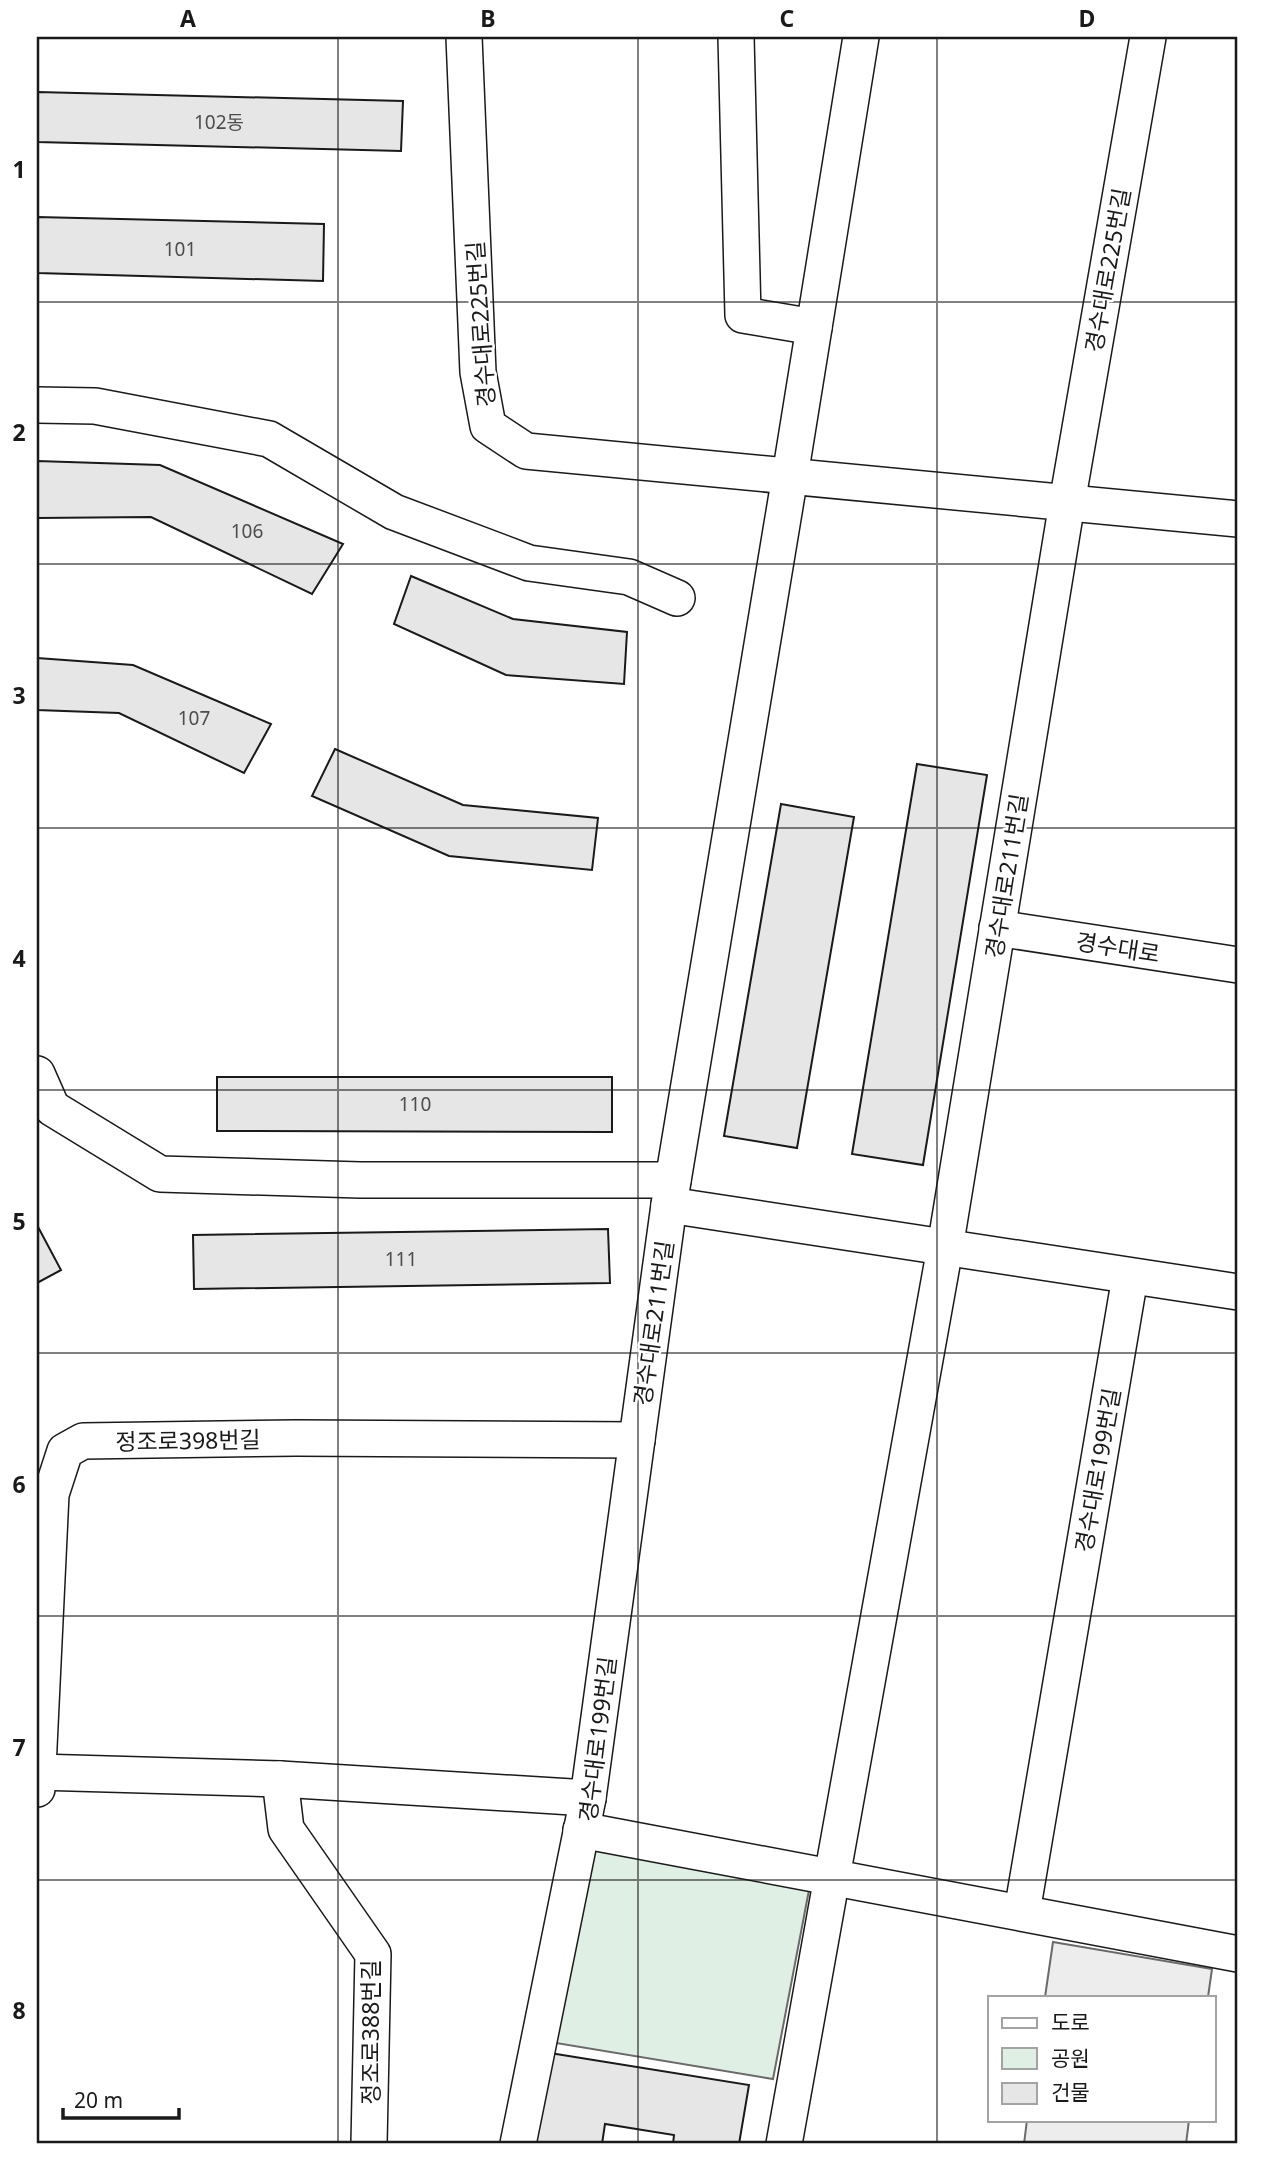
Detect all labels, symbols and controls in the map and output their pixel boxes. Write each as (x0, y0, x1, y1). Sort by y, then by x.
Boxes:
text: A (180, 2, 196, 34)
text: B (480, 2, 496, 34)
text: C (780, 2, 795, 34)
text: D (1079, 2, 1095, 34)
house number: 102동 (194, 109, 244, 135)
text: 1 (12, 153, 26, 185)
street label: 경수대로225번길 (1077, 185, 1137, 355)
house number: 101 (164, 236, 196, 262)
street label: 경수대로225번길 (458, 240, 502, 408)
text: 2 (12, 416, 26, 448)
house number: 106 (231, 518, 263, 544)
text: 3 (12, 679, 26, 711)
house number: 107 (178, 705, 210, 731)
street label: 경수대로211번길 (977, 791, 1035, 961)
street label: 경수대로 (1074, 925, 1162, 969)
text: 4 (12, 942, 26, 974)
house number: 110 (399, 1091, 431, 1117)
text: 5 (12, 1205, 26, 1237)
street label: 경수대로211번길 (626, 1238, 680, 1408)
house number: 111 (385, 1246, 417, 1272)
street label: 경수대로199번길 (1067, 1385, 1127, 1555)
street label: 정조로398번길 (115, 1423, 261, 1457)
text: 6 (12, 1468, 26, 1500)
street label: 경수대로199번길 (571, 1654, 623, 1824)
text: 7 (12, 1731, 26, 1763)
street label: 정조로388번길 (354, 1959, 386, 2105)
text: 8 (12, 1994, 26, 2026)
legend (988, 1996, 1216, 2122)
text: 도로 (1051, 2008, 1090, 2036)
text: 공원 (1051, 2044, 1090, 2072)
scale bar (63, 2076, 178, 2120)
text: 건물 (1051, 2078, 1090, 2106)
text: 20 m (74, 2086, 123, 2114)

